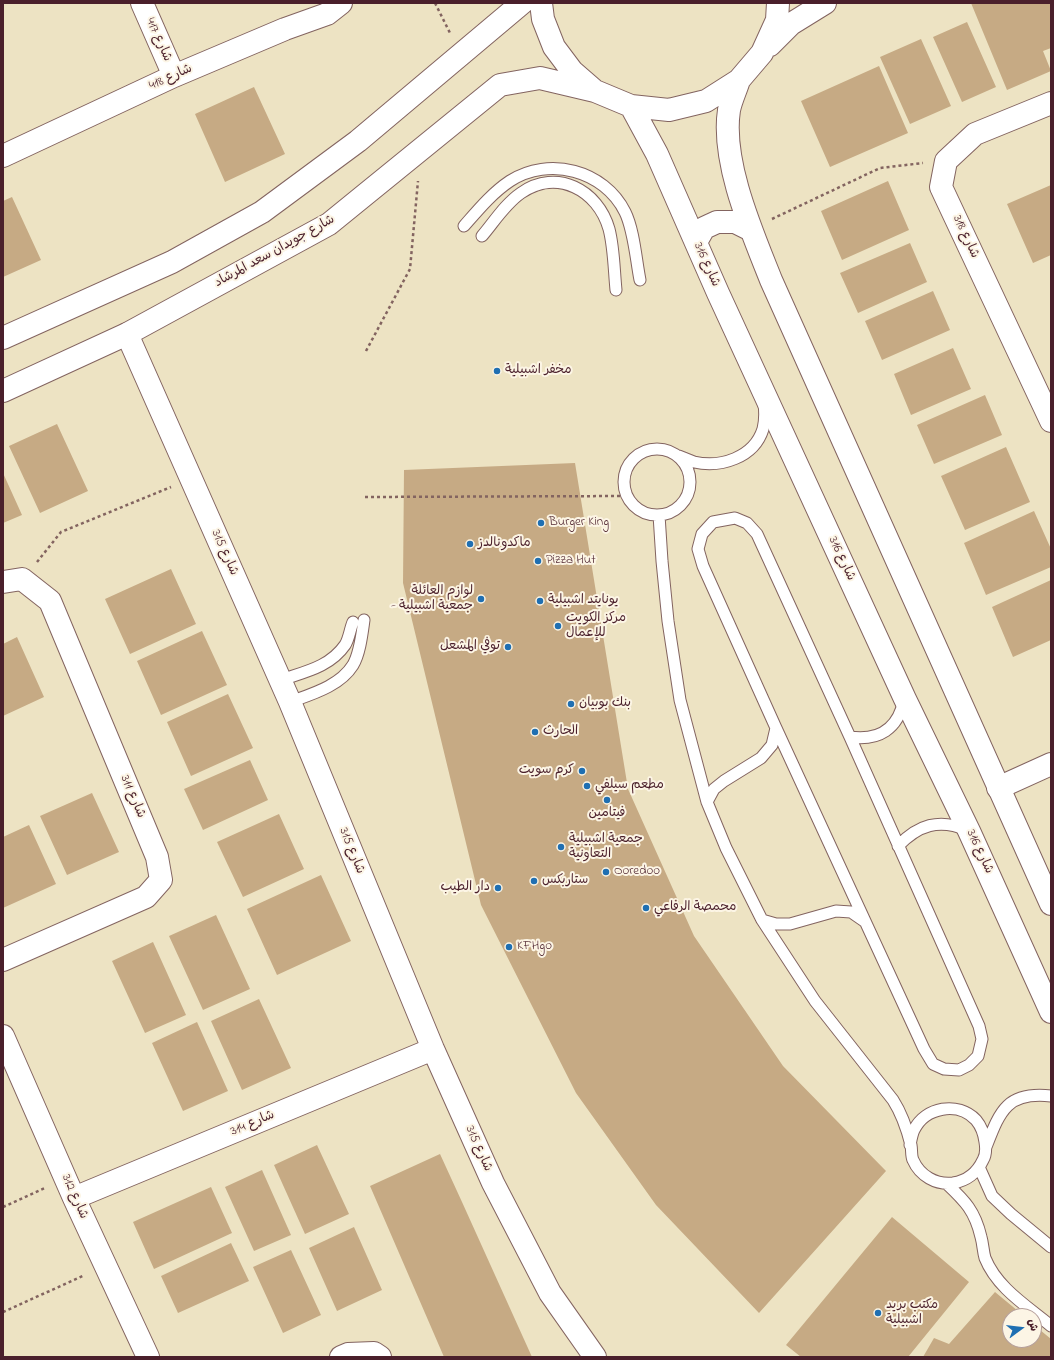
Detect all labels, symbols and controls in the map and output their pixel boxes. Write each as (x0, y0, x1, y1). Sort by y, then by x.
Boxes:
street label: شارع 417 (141, 16, 175, 64)
street label: شارع 418 (147, 62, 195, 94)
street label: شارع جويدان سعد المرشاد (212, 212, 338, 292)
street label: شارع 318 (948, 213, 982, 261)
street label: شارع 316 (689, 241, 723, 289)
place label: مخفر اشبيلية (505, 363, 571, 379)
marker: مخفر اشبيلية (492, 366, 502, 376)
place label: Burger King (549, 515, 609, 531)
marker: Burger King (536, 518, 546, 528)
street label: شارع 315 (207, 528, 241, 578)
street label: شارع 316 (824, 535, 858, 583)
place label: ماكدونالدز (478, 536, 531, 552)
marker: ماكدونالدز (465, 539, 475, 549)
place label: Pizza Hut (546, 553, 596, 569)
marker: Pizza Hut (533, 556, 543, 566)
place label: لوازم العائلة - جمعية اشبيلية (391, 584, 473, 615)
place label: يونايتد اشبيلية (548, 593, 619, 609)
marker: لوازم العائلة - جمعية اشبيلية (476, 594, 486, 604)
marker: يونايتد اشبيلية (535, 596, 545, 606)
place label: مركز الكويت للإعمال (566, 611, 626, 642)
marker: مركز الكويت للإعمال (553, 621, 563, 631)
place label: توفي المشعل (440, 639, 500, 655)
marker: توفي المشعل (503, 642, 513, 652)
place label: بنك بوبيان (579, 696, 631, 712)
marker: بنك بوبيان (566, 699, 576, 709)
place label: الحارث (543, 724, 578, 740)
marker: الحارث (530, 727, 540, 737)
place label: كرم سويت (519, 763, 574, 779)
marker: كرم سويت (577, 766, 587, 776)
street label: شارع 311 (116, 773, 148, 821)
place label: مطعم سيلفي (595, 778, 664, 794)
marker: مطعم سيلفي (582, 781, 592, 791)
marker: فيتامين (602, 795, 612, 805)
place label: فيتامين (589, 806, 625, 822)
street label: شارع 315 (335, 826, 367, 876)
street label: شارع 316 (962, 828, 996, 876)
place label: جمعية اشبيلية التعاونية (569, 832, 643, 863)
marker: جمعية اشبيلية التعاونية (556, 842, 566, 852)
place label: Ooredoo (614, 864, 660, 880)
marker: Ooredoo (601, 867, 611, 877)
place label: ستاربكس (542, 873, 588, 889)
marker: ستاربكس (529, 876, 539, 886)
place label: دار الطيب (440, 880, 490, 896)
marker: دار الطيب (493, 883, 503, 893)
place label: محمصة الرفاعي (654, 900, 736, 916)
marker: محمصة الرفاعي (641, 903, 651, 913)
place label: KFHgo (517, 939, 552, 955)
marker: KFHgo (504, 942, 514, 952)
street label: شارع 314 (229, 1108, 277, 1140)
street label: شارع 315 (461, 1124, 495, 1174)
street label: شارع 312 (57, 1172, 91, 1222)
place label: مكتب بريد اشبيلية (886, 1298, 938, 1329)
marker: مكتب بريد اشبيلية (873, 1308, 883, 1318)
north arrow (1002, 1308, 1042, 1348)
text: ش (1023, 1317, 1042, 1333)

